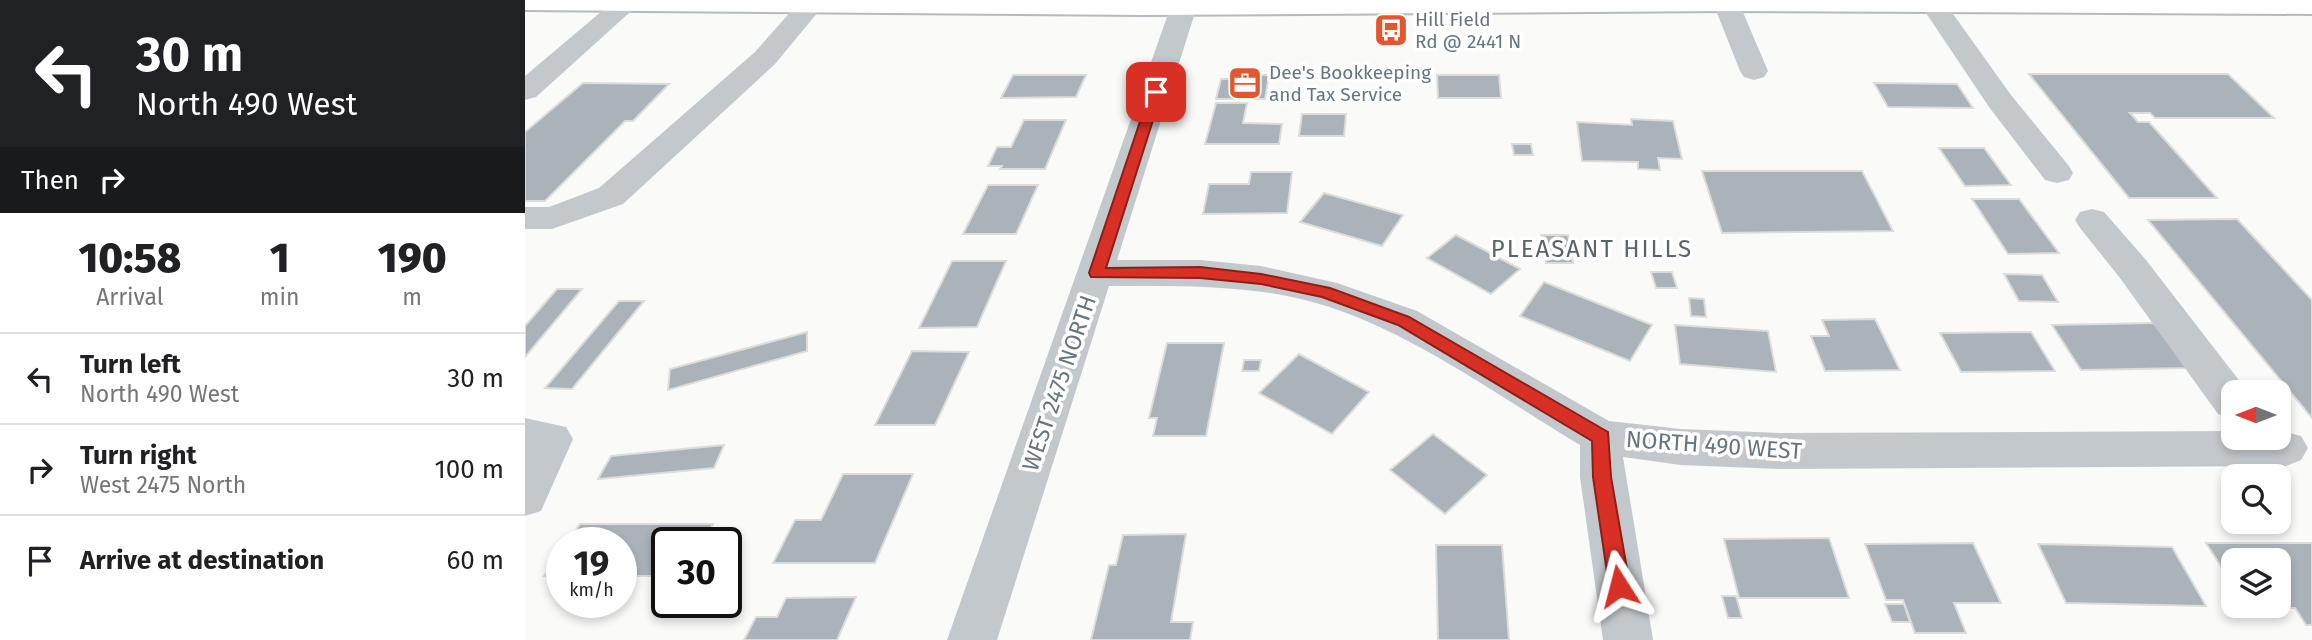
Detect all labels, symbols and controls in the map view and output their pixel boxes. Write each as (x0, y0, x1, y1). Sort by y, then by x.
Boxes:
place label: Hill Field Rd @ 2441 N (1415, 8, 1521, 53)
bus stop icon: Hill Field Rd @ 2441 N (1372, 11, 1410, 49)
text: 30 m (136, 25, 243, 84)
icon: left (21, 28, 112, 119)
place label: Dee's Bookkeeping and Tax Service (1269, 61, 1431, 106)
pin (1126, 62, 1186, 122)
office icon: Dee's Bookkeeping and Tax Service (1226, 64, 1264, 102)
icon: arrive (1137, 73, 1175, 111)
text: North 490 West (136, 85, 357, 123)
icon: right (93, 161, 131, 199)
text: Then (21, 165, 79, 196)
text: 10:58 (78, 233, 181, 283)
text: 1 (270, 233, 290, 283)
text: 190 (378, 233, 447, 283)
district label: PLEASANT HILLS (1491, 235, 1693, 263)
text: Arrival (96, 283, 164, 311)
text: min (260, 283, 299, 311)
text: m (402, 283, 422, 311)
street label: WEST 2475 NORTH (1016, 292, 1102, 474)
text: Turn left (80, 349, 181, 380)
icon: left (21, 360, 59, 398)
text: 30 m (447, 363, 504, 394)
text: North 490 West (80, 380, 239, 408)
north arrow (2221, 380, 2291, 450)
map controls (2221, 380, 2291, 618)
street label: NORTH 490 WEST (1625, 425, 1803, 465)
text: Turn right (80, 440, 197, 471)
icon: right (21, 451, 59, 489)
text: 100 m (435, 454, 504, 485)
button: search (2221, 464, 2291, 534)
text: West 2475 North (80, 471, 246, 499)
speed limit sign: 30 (651, 527, 742, 618)
icon: arrive (21, 542, 59, 580)
text: 19 (574, 542, 609, 584)
text: Arrive at destination (80, 545, 324, 576)
text: 60 m (446, 545, 504, 576)
button: layers (2221, 548, 2291, 618)
position arrow (1582, 549, 1656, 623)
text: km/h (569, 579, 614, 601)

